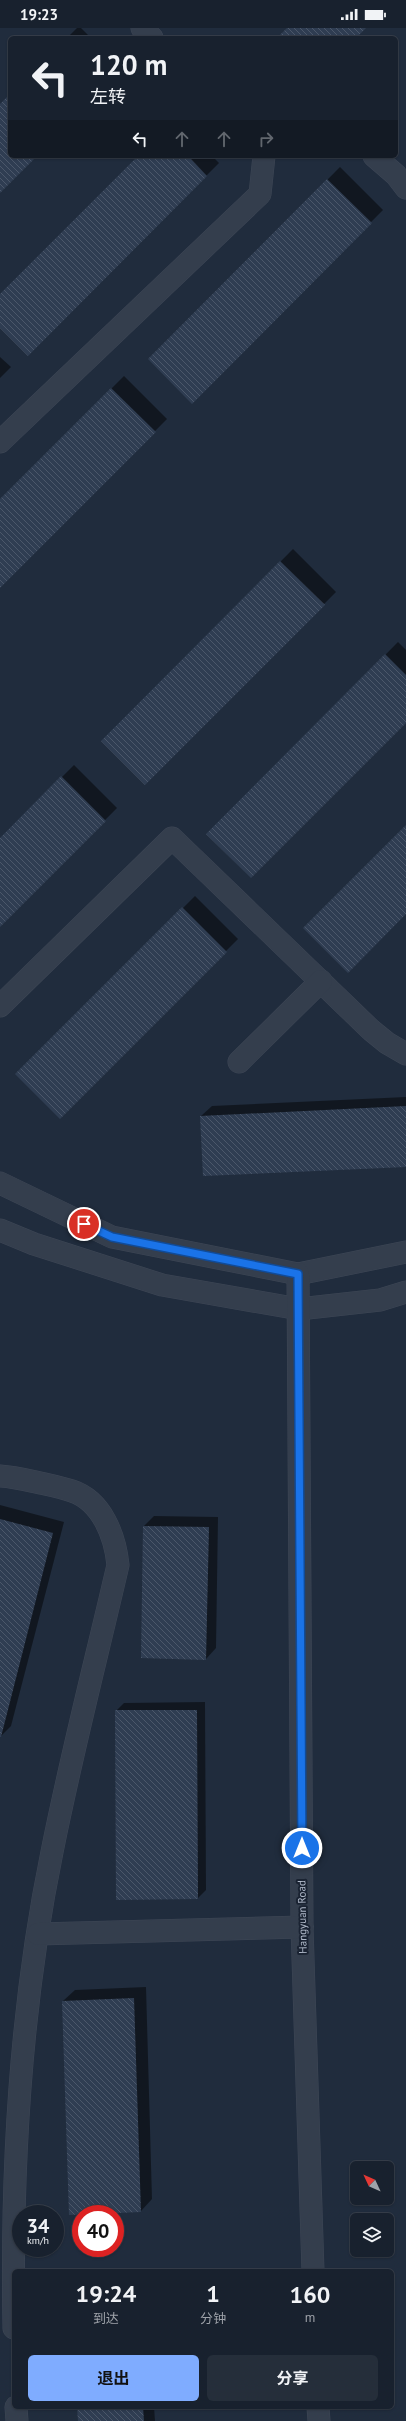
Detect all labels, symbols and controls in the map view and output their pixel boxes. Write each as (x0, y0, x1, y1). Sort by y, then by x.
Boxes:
text: 19:23 (20, 5, 58, 24)
text: 120 m (90, 46, 167, 83)
icon: left (24, 52, 76, 104)
text: 左转 (90, 85, 126, 108)
icon: left (129, 128, 151, 150)
icon: ahead (171, 128, 193, 150)
icon: ahead (213, 128, 235, 150)
icon: right (255, 128, 277, 150)
pin (67, 1207, 101, 1241)
icon: arrive (73, 1213, 95, 1235)
position arrow (281, 1827, 323, 1869)
street label: Hangyuan Road (294, 1880, 310, 1954)
north arrow (350, 2161, 394, 2205)
map controls (350, 2161, 394, 2257)
speed limit sign: 40 (72, 2205, 124, 2257)
text: 34 (27, 2213, 49, 2239)
button: layers (350, 2213, 394, 2257)
text: km/h (27, 2234, 49, 2247)
text: 19:24 (76, 2278, 136, 2309)
text: 1 (206, 2278, 220, 2309)
text: 160 (290, 2279, 330, 2310)
text: m (305, 2309, 315, 2326)
text: 到达 (93, 2310, 119, 2327)
text: 分钟 (200, 2310, 226, 2327)
button: 退出 (28, 2355, 199, 2401)
button: 分享 (207, 2355, 378, 2401)

